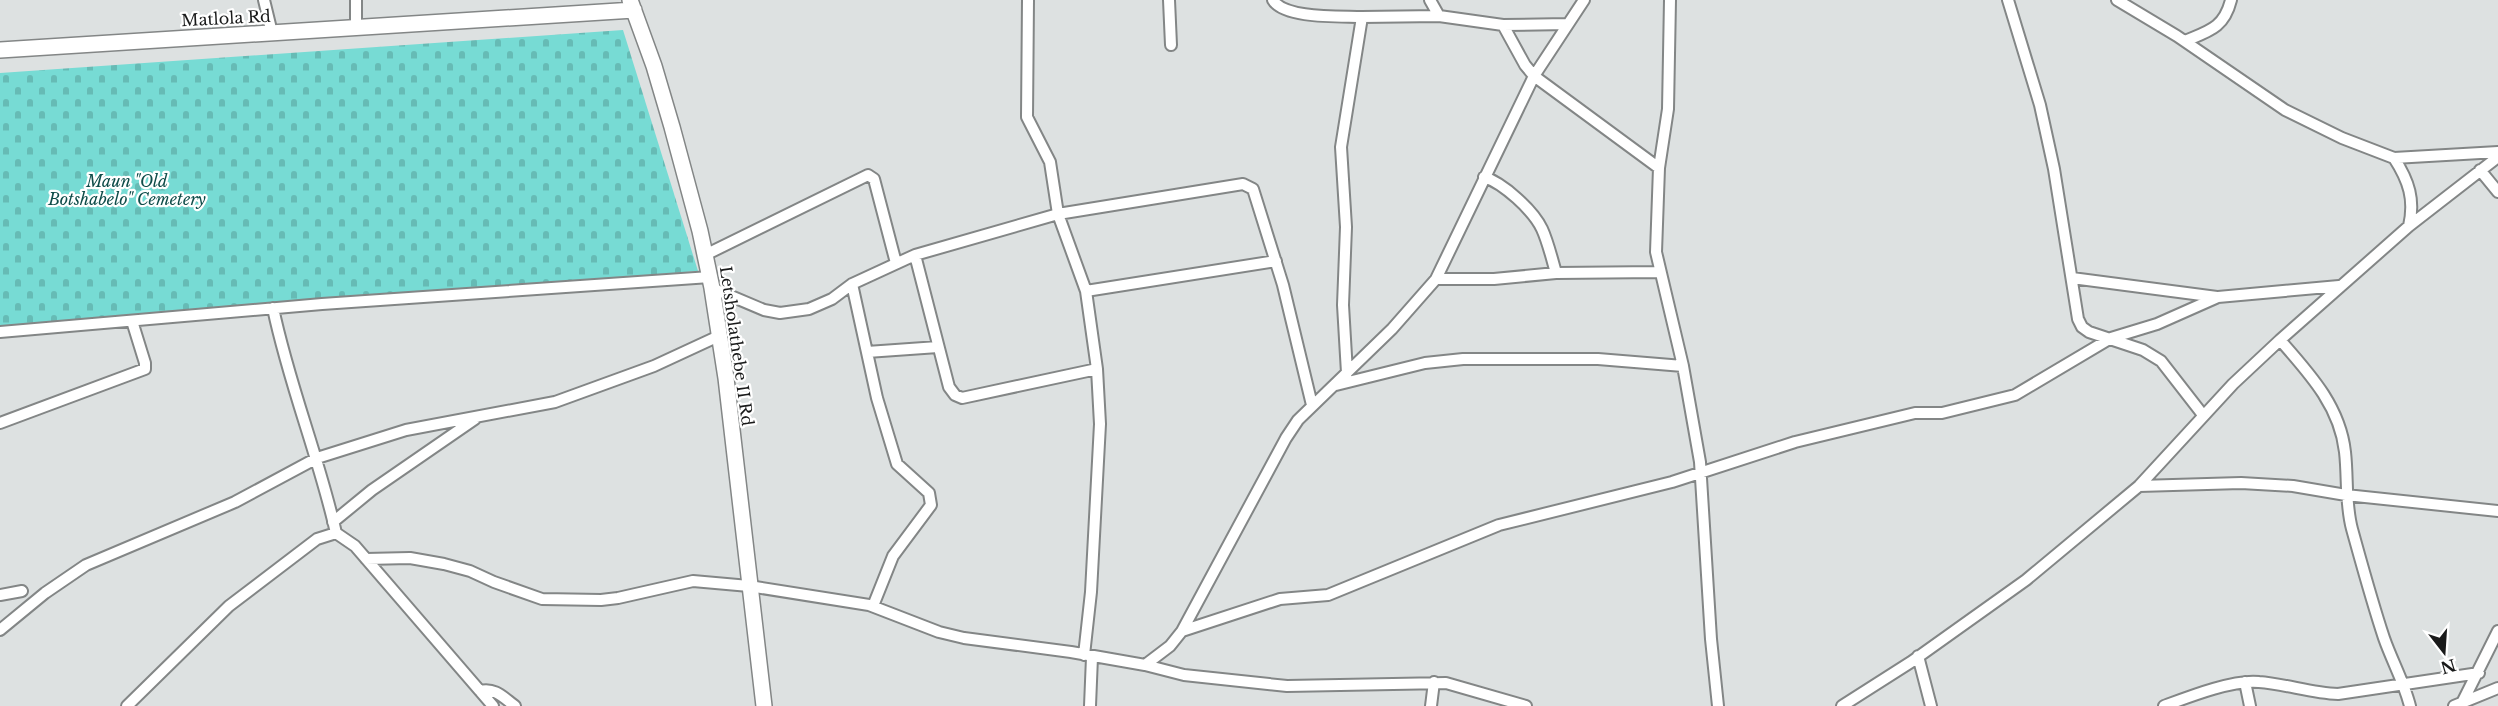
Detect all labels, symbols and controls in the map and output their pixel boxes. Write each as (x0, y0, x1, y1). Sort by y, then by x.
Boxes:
street label: Matlola Rd (181, 6, 272, 30)
park label: Maun "Old Botshabelo" Cemetery (47, 171, 207, 209)
street label: Letsholathebe II Rd (716, 265, 758, 427)
north arrow (2414, 622, 2474, 682)
text: N (2438, 655, 2459, 678)

